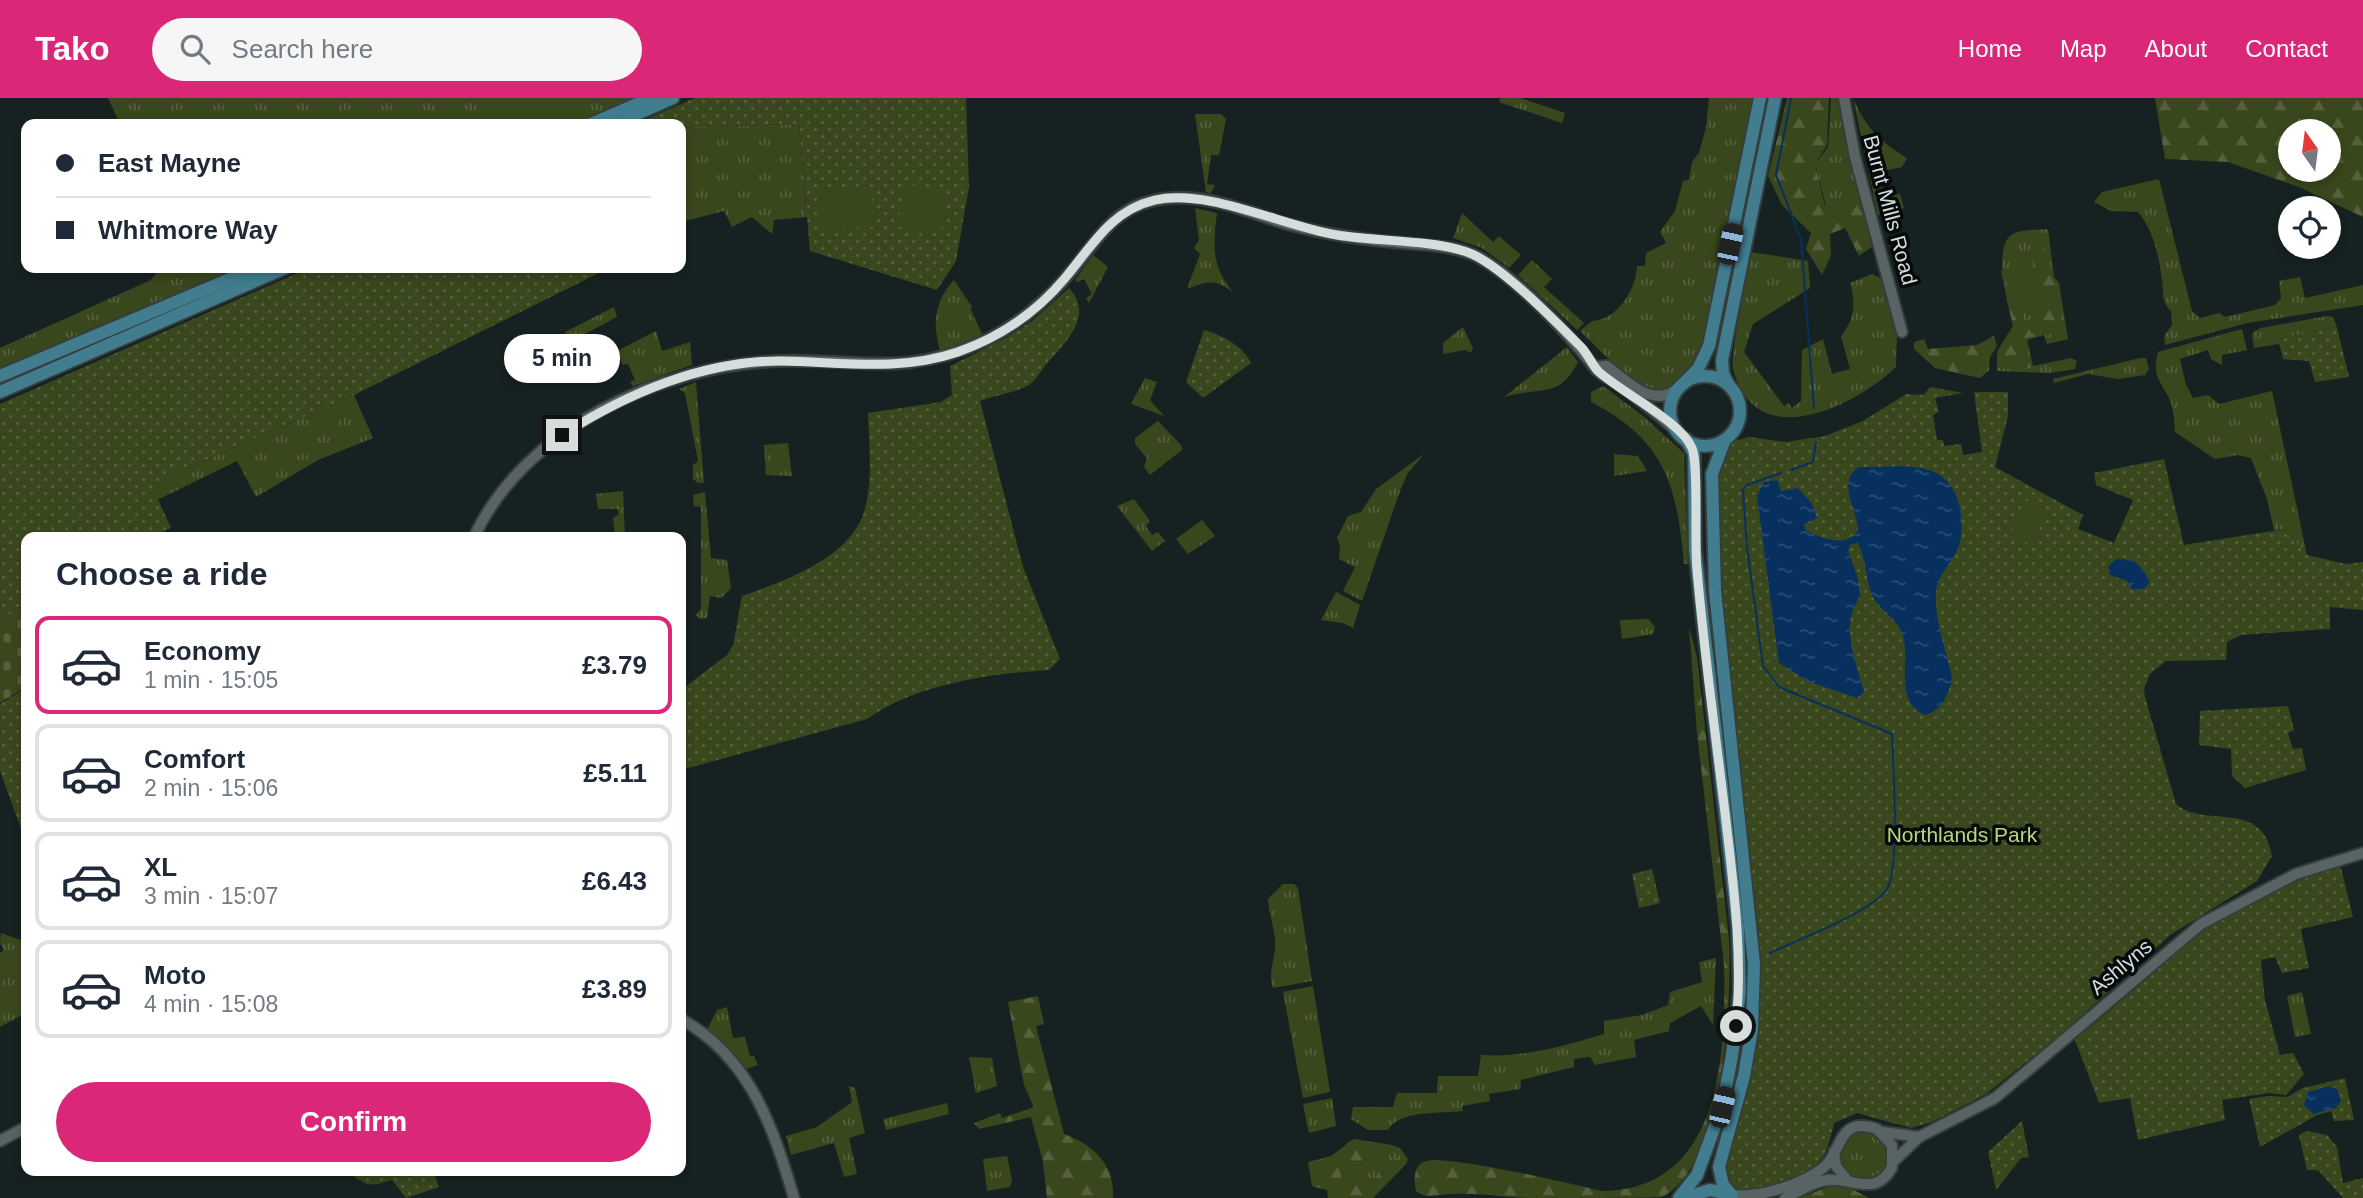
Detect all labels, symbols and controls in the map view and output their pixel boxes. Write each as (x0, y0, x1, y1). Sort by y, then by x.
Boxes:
search box (152, 18, 642, 81)
text: Tako (35, 30, 110, 67)
icon: search (176, 30, 214, 68)
text: Search here (232, 34, 373, 64)
text: Home (1958, 35, 2022, 62)
text: Map (2060, 35, 2107, 62)
text: About (2145, 35, 2207, 62)
text: Contact (2245, 35, 2328, 62)
north arrow (2278, 119, 2342, 182)
map controls (2278, 119, 2341, 259)
street label: Burnt Mills Road (1859, 132, 1922, 287)
text: East Mayne (98, 148, 241, 178)
button: locate (2278, 196, 2341, 259)
text: Whitmore Way (98, 215, 278, 245)
car (1716, 221, 1745, 267)
callout: 5 min (504, 334, 620, 382)
text: 5 min (532, 345, 592, 371)
route end (546, 419, 578, 451)
text: Choose a ride (56, 556, 268, 592)
icon: car (60, 634, 123, 697)
text: Economy (144, 636, 261, 666)
text: £3.79 (582, 650, 647, 680)
text: 1 min · 15:05 (144, 667, 278, 693)
icon: car (60, 742, 123, 805)
text: Comfort (144, 744, 245, 774)
text: £5.11 (583, 758, 647, 788)
text: 2 min · 15:06 (144, 775, 278, 801)
park label: Northlands Park (1887, 823, 2038, 846)
icon: car (60, 850, 123, 913)
text: XL (144, 852, 177, 882)
text: £6.43 (582, 866, 647, 896)
text: 3 min · 15:07 (144, 883, 278, 909)
street label: Ashlyns (2085, 934, 2156, 999)
icon: car (60, 958, 123, 1021)
text: Moto (144, 960, 206, 990)
text: £3.89 (582, 974, 647, 1004)
text: 4 min · 15:08 (144, 991, 278, 1017)
route start (1720, 1010, 1752, 1042)
button: Confirm (56, 1082, 651, 1162)
car (1708, 1084, 1737, 1130)

